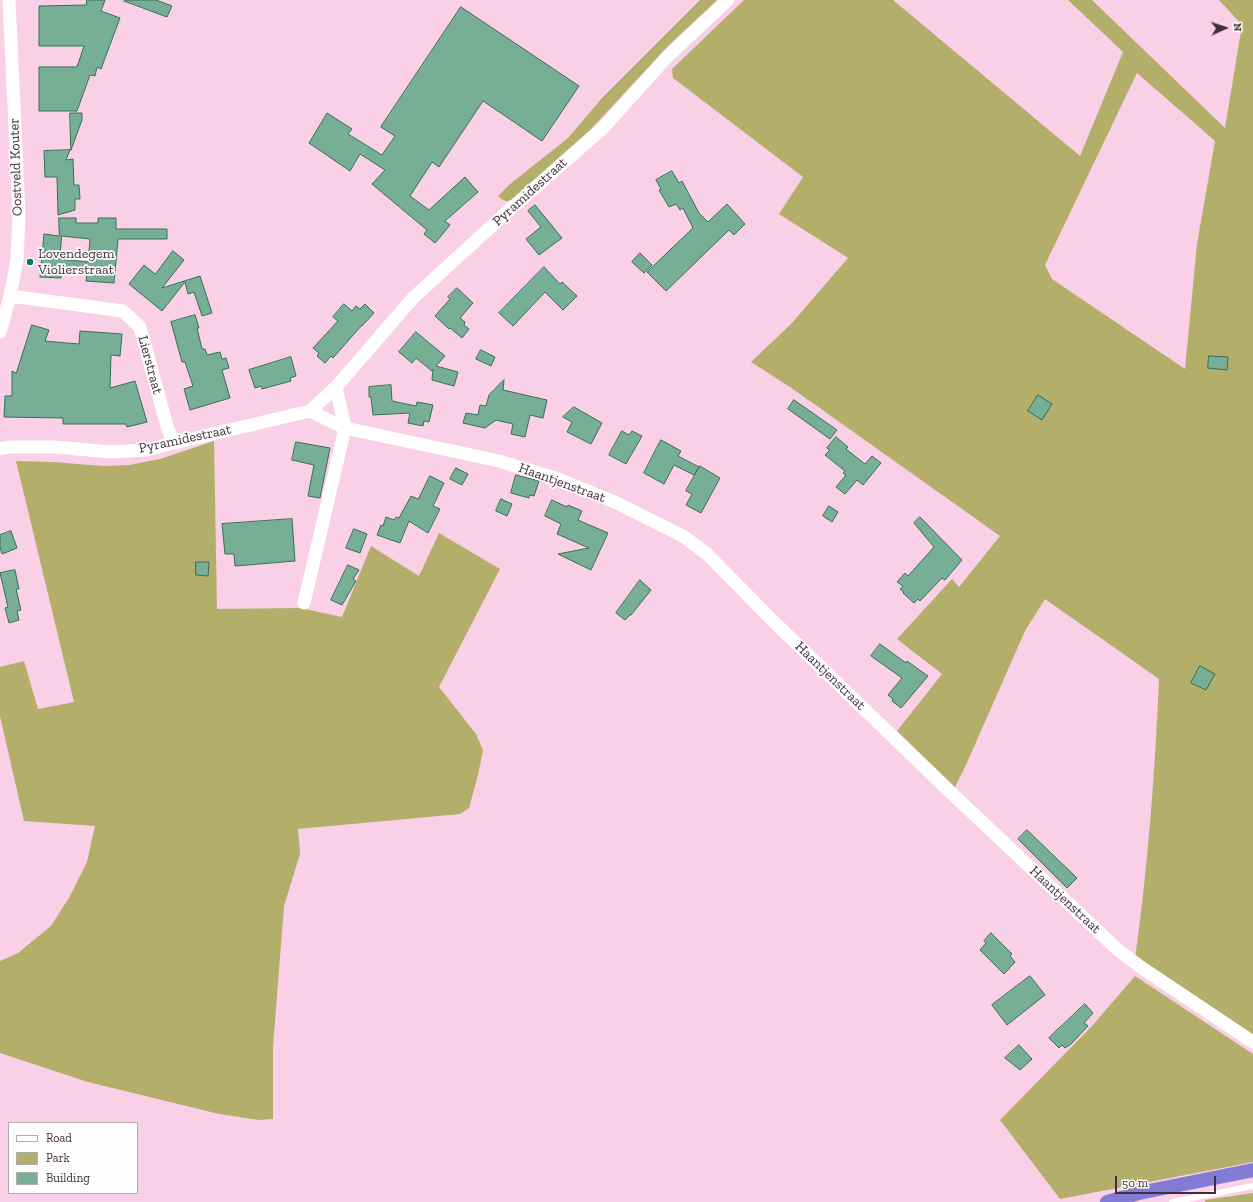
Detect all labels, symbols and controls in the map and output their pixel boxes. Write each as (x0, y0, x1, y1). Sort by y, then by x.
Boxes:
north arrow (1205, 8, 1245, 48)
text: N (1231, 23, 1244, 32)
street label: Oostveld Kouter (6, 118, 26, 216)
street label: Pyramidestraat (489, 154, 571, 230)
place label: Lovendegem Violierstraat (38, 246, 115, 278)
marker: Lovendegem Violierstraat (25, 257, 35, 267)
street label: Lierstraat (134, 334, 166, 396)
street label: Pyramidestraat (137, 421, 233, 457)
street label: Haantjenstraat (516, 460, 608, 506)
street label: Haantjenstraat (791, 638, 869, 714)
street label: Haantjenstraat (1026, 863, 1104, 937)
legend (8, 1122, 138, 1194)
text: Road (46, 1131, 72, 1145)
text: Park (46, 1151, 70, 1165)
scale bar (1117, 1168, 1218, 1194)
text: Building (46, 1171, 90, 1185)
text: 50 m (1122, 1176, 1148, 1190)

